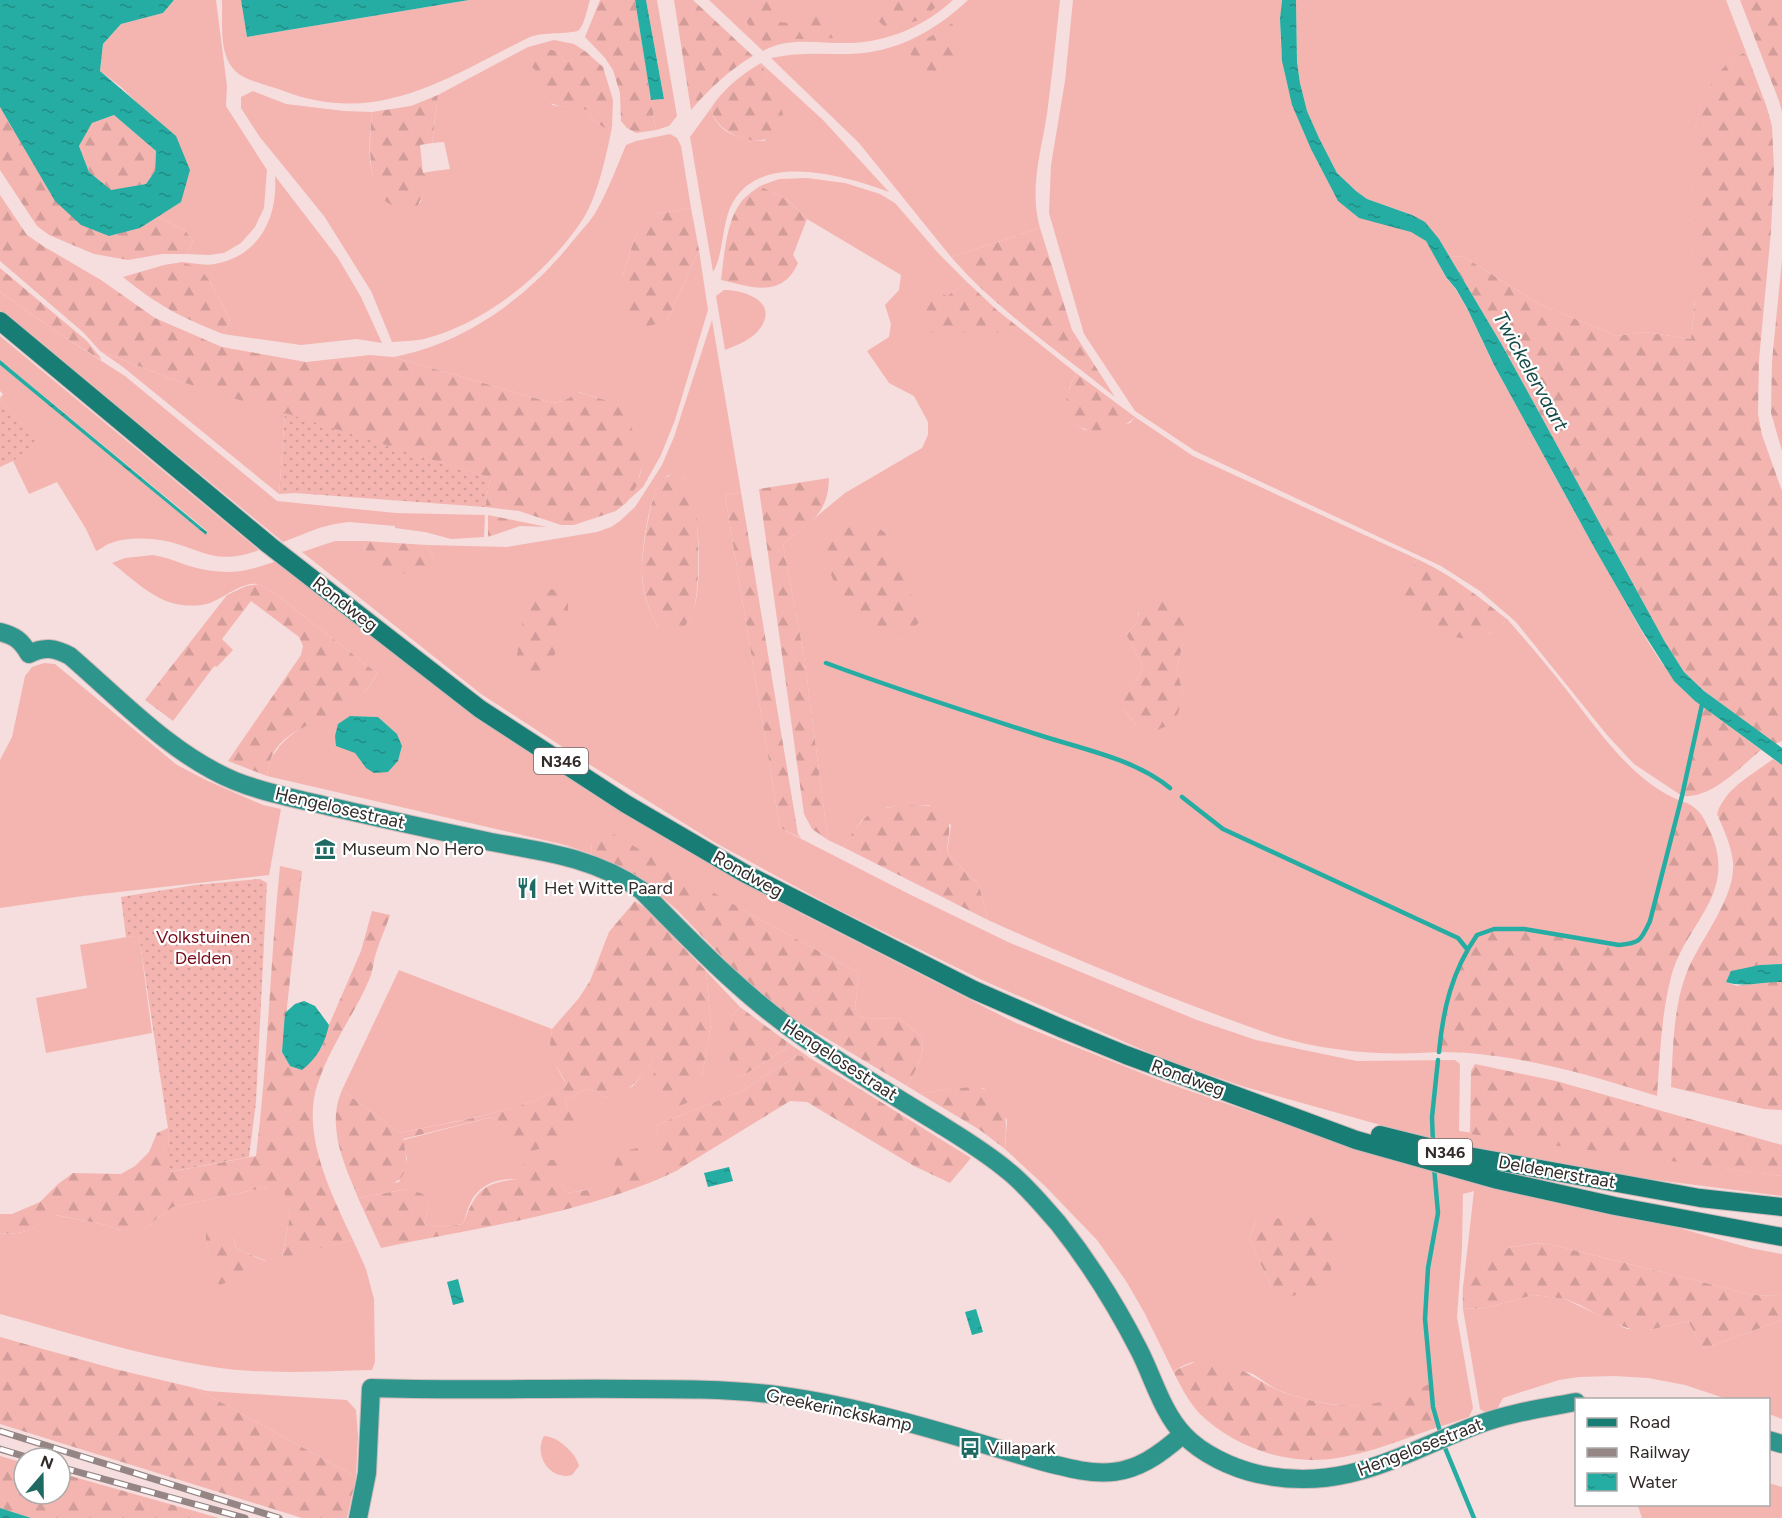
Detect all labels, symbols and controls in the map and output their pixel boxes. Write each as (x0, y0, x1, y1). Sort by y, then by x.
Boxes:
water label: Twickelervaart (1488, 307, 1574, 435)
street label: Rondweg (308, 572, 382, 636)
road number: N346 (534, 748, 588, 774)
street label: Hengelosestraat (273, 782, 407, 834)
museum icon: Museum No Hero (313, 837, 337, 861)
place label: Museum No Hero (342, 838, 484, 860)
street label: Rondweg (709, 846, 787, 902)
restaurant icon: Het Witte Paard (515, 876, 539, 900)
place label: Het Witte Paard (544, 877, 673, 899)
park label: Volkstuinen Delden (156, 926, 250, 969)
street label: Hengelosestraat (778, 1015, 902, 1106)
street label: Rondweg (1148, 1055, 1228, 1101)
road number: N346 (1418, 1139, 1472, 1165)
street label: Deldenerstraat (1497, 1151, 1618, 1193)
street label: Greekerinckskamp (764, 1384, 914, 1436)
legend (1575, 1398, 1770, 1506)
text: Road (1629, 1411, 1670, 1433)
street label: Hengelosestraat (1354, 1413, 1486, 1481)
bus stop icon: Villapark (958, 1436, 982, 1460)
place label: Villapark (987, 1437, 1056, 1459)
text: Railway (1629, 1441, 1691, 1463)
north arrow (12, 1446, 72, 1506)
text: N (38, 1451, 56, 1473)
text: Water (1629, 1471, 1677, 1493)

